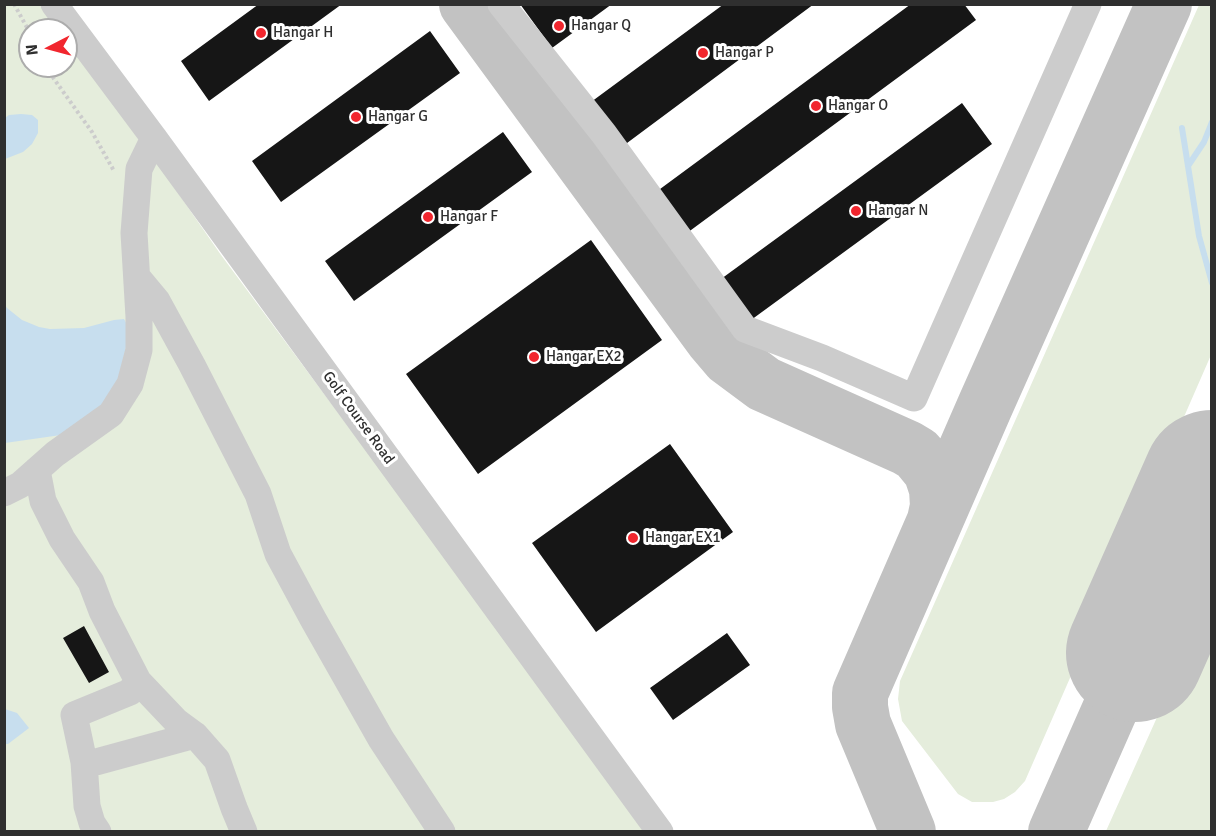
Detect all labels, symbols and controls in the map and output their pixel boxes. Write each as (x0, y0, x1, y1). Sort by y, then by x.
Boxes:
place label: Hangar Q (571, 17, 631, 35)
north arrow (18, 18, 78, 78)
marker: Hangar Q (552, 19, 566, 33)
place label: Hangar H (273, 24, 333, 42)
marker: Hangar H (254, 26, 268, 40)
text: N (22, 43, 43, 56)
place label: Hangar P (715, 44, 774, 62)
marker: Hangar P (696, 46, 710, 60)
place label: Hangar O (828, 97, 888, 115)
marker: Hangar O (809, 99, 823, 113)
place label: Hangar G (368, 108, 428, 126)
marker: Hangar G (349, 110, 363, 124)
place label: Hangar N (868, 202, 928, 220)
marker: Hangar N (849, 204, 863, 218)
place label: Hangar F (440, 208, 498, 226)
marker: Hangar F (421, 210, 435, 224)
place label: Hangar EX2 (546, 348, 622, 366)
marker: Hangar EX2 (527, 350, 541, 364)
street label: Golf Course Road (318, 368, 398, 468)
place label: Hangar EX1 (645, 529, 721, 547)
marker: Hangar EX1 (626, 531, 640, 545)

